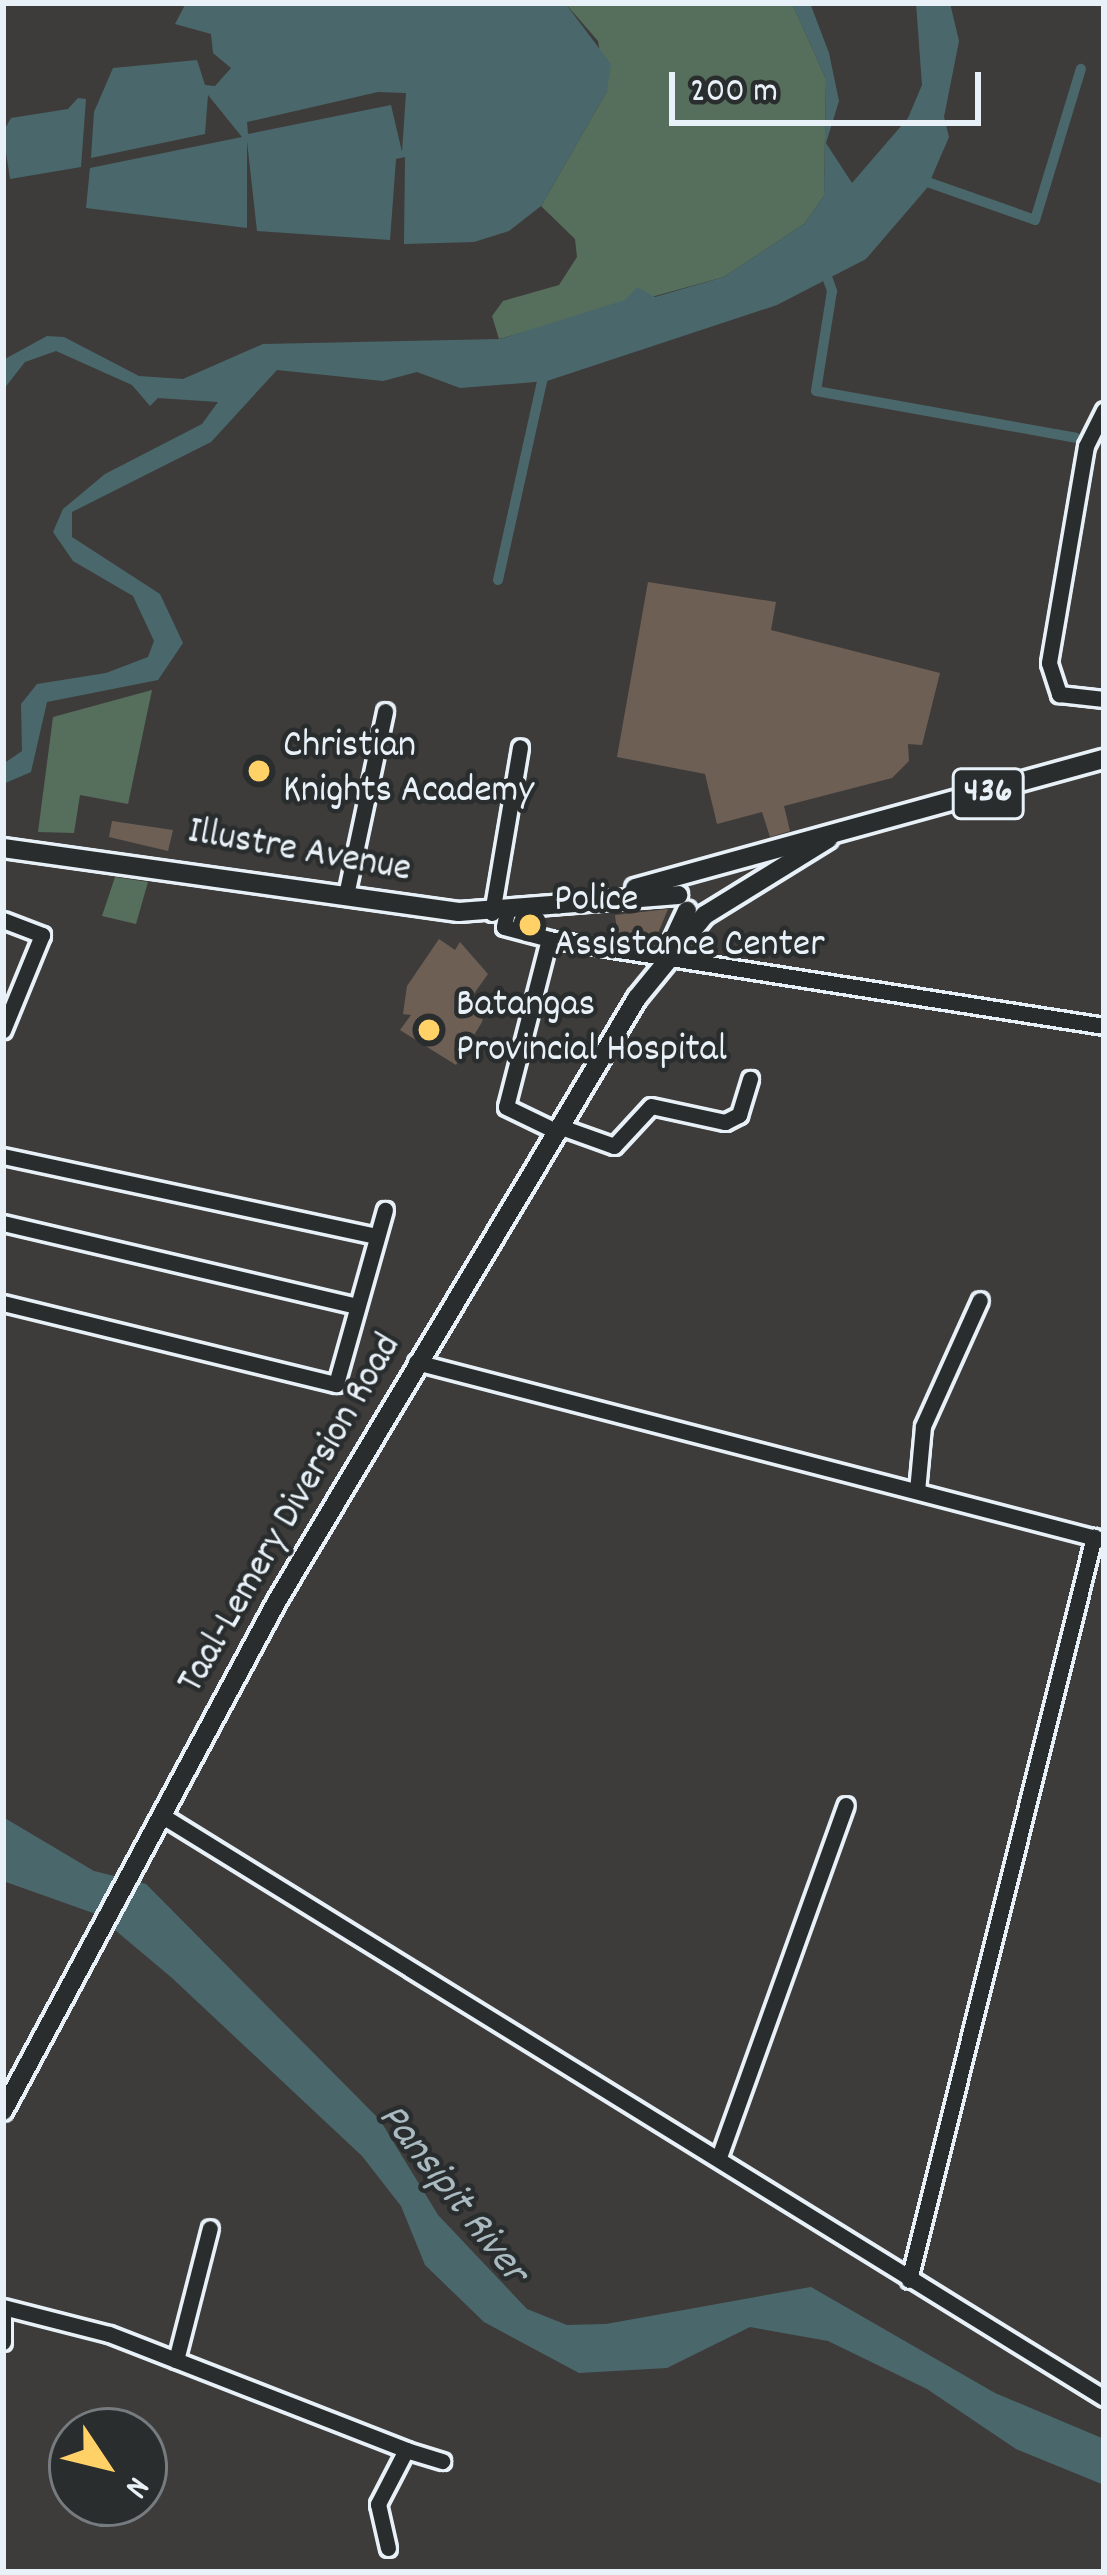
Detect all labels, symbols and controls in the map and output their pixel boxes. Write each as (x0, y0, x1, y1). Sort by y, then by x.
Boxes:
scale bar (675, 48, 987, 122)
text: 200 m (690, 67, 778, 119)
place label: Christian Knights Academy (283, 726, 534, 817)
marker: Christian Knights Academy (246, 758, 272, 784)
road number: 436 (949, 764, 1027, 824)
street label: Illustre Avenue (184, 810, 414, 896)
place label: Police Assistance Center (554, 880, 825, 971)
marker: Police Assistance Center (517, 912, 543, 938)
place label: Batangas Provincial Hospital (456, 985, 727, 1076)
marker: Batangas Provincial Hospital (413, 1014, 445, 1046)
street label: Taal-Lemery Diversion Road (170, 1327, 414, 1703)
water label: Pansipit River (365, 2095, 537, 2295)
north arrow (48, 2407, 168, 2527)
text: N (112, 2466, 159, 2506)

